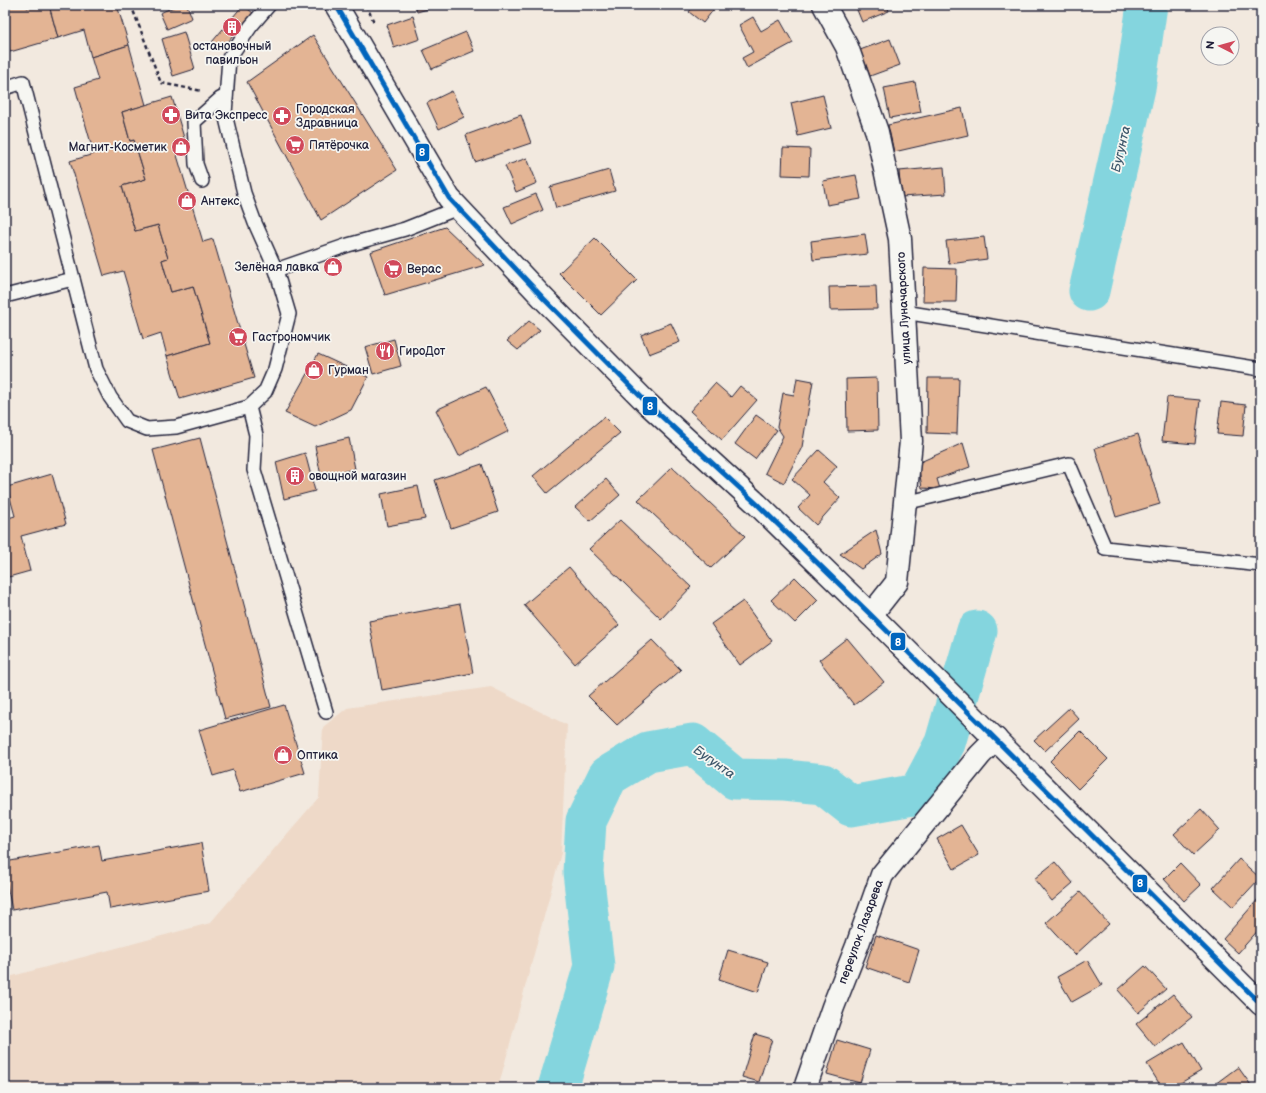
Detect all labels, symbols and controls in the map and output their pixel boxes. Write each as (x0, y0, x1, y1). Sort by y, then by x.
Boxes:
building icon: остановочный павильон (221, 16, 243, 38)
north arrow (1200, 26, 1240, 66)
place label: остановочный павильон (193, 39, 271, 68)
text: N (1204, 40, 1217, 50)
place label: Городская Здравница (296, 102, 358, 131)
pharmacy icon: Вита Экспресс (160, 104, 182, 126)
pharmacy icon: Городская Здравница (271, 105, 293, 127)
place label: Вита Экспресс (185, 108, 267, 123)
water label: Бугунта (1108, 124, 1134, 174)
supermarket icon: Пятёрочка (284, 134, 306, 156)
shop icon: Магнит-Косметик (170, 136, 192, 158)
place label: Пятёрочка (309, 138, 369, 153)
place label: Магнит-Косметик (69, 140, 168, 155)
line badge: 8 (415, 143, 430, 162)
text: 8 (419, 146, 426, 159)
shop icon: Антекс (176, 190, 198, 212)
place label: Антекс (200, 194, 240, 209)
street label: улица Луначарского (894, 251, 914, 365)
shop icon: Зелёная лавка (322, 256, 344, 278)
supermarket icon: Верас (382, 258, 404, 280)
place label: Зелёная лавка (235, 260, 319, 275)
place label: Верас (407, 262, 441, 277)
supermarket icon: Гастрономчик (227, 326, 249, 348)
place label: Гастрономчик (252, 330, 331, 345)
restaurant icon: ГироДот (374, 340, 396, 362)
place label: ГироДот (399, 344, 446, 359)
shop icon: Гурман (303, 359, 325, 381)
place label: Гурман (328, 363, 369, 378)
line badge: 8 (642, 396, 658, 416)
text: 8 (647, 400, 654, 413)
building icon: овощной магазин (284, 465, 306, 487)
place label: овощной магазин (309, 469, 407, 484)
line badge: 8 (890, 632, 906, 651)
text: 8 (895, 636, 902, 649)
water label: Бугунта (690, 742, 738, 782)
shop icon: Оптика (272, 744, 294, 766)
place label: Оптика (297, 748, 338, 763)
line badge: 8 (1132, 874, 1148, 893)
text: 8 (1137, 877, 1144, 890)
street label: переулок Лазарева (835, 878, 887, 986)

